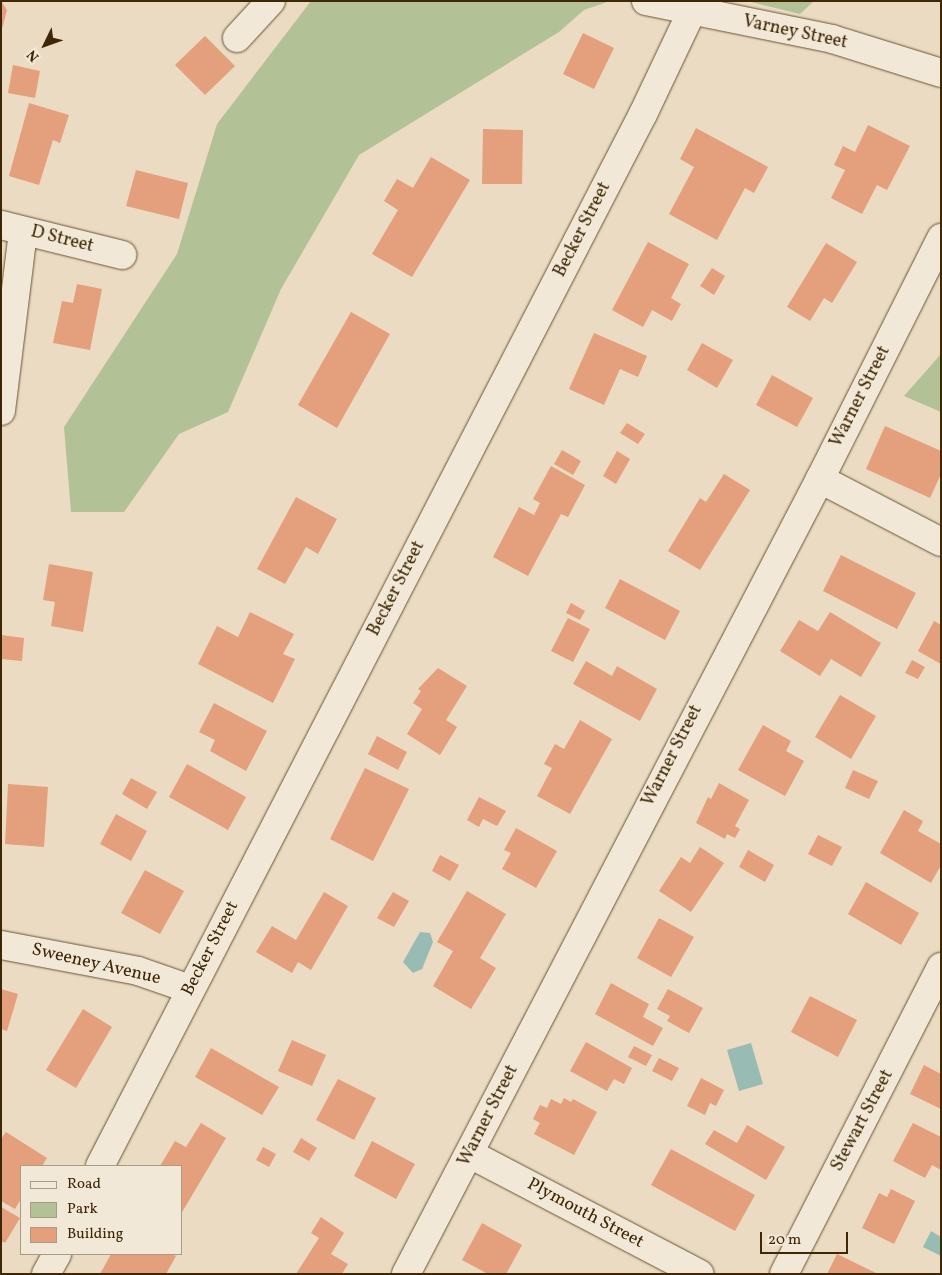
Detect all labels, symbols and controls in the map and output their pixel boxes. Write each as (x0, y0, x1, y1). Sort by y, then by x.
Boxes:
street label: Varney Street (740, 11, 850, 55)
north arrow (20, 20, 70, 70)
text: N (23, 45, 44, 66)
street label: Becker Street (550, 179, 616, 281)
street label: D Street (28, 222, 96, 258)
street label: Warner Street (826, 343, 896, 451)
street label: Becker Street (364, 538, 430, 640)
street label: Warner Street (638, 702, 708, 810)
street label: Becker Street (178, 898, 244, 1000)
street label: Sweeney Avenue (29, 940, 163, 990)
street label: Warner Street (454, 1062, 524, 1170)
street label: Stewart Street (827, 1067, 899, 1175)
legend (20, 1165, 182, 1255)
text: Road (67, 1174, 101, 1195)
street label: Plymouth Street (523, 1174, 647, 1254)
text: Park (67, 1199, 98, 1220)
scale bar (762, 1222, 850, 1254)
text: Building (67, 1224, 123, 1245)
text: 20 m (768, 1230, 801, 1251)

